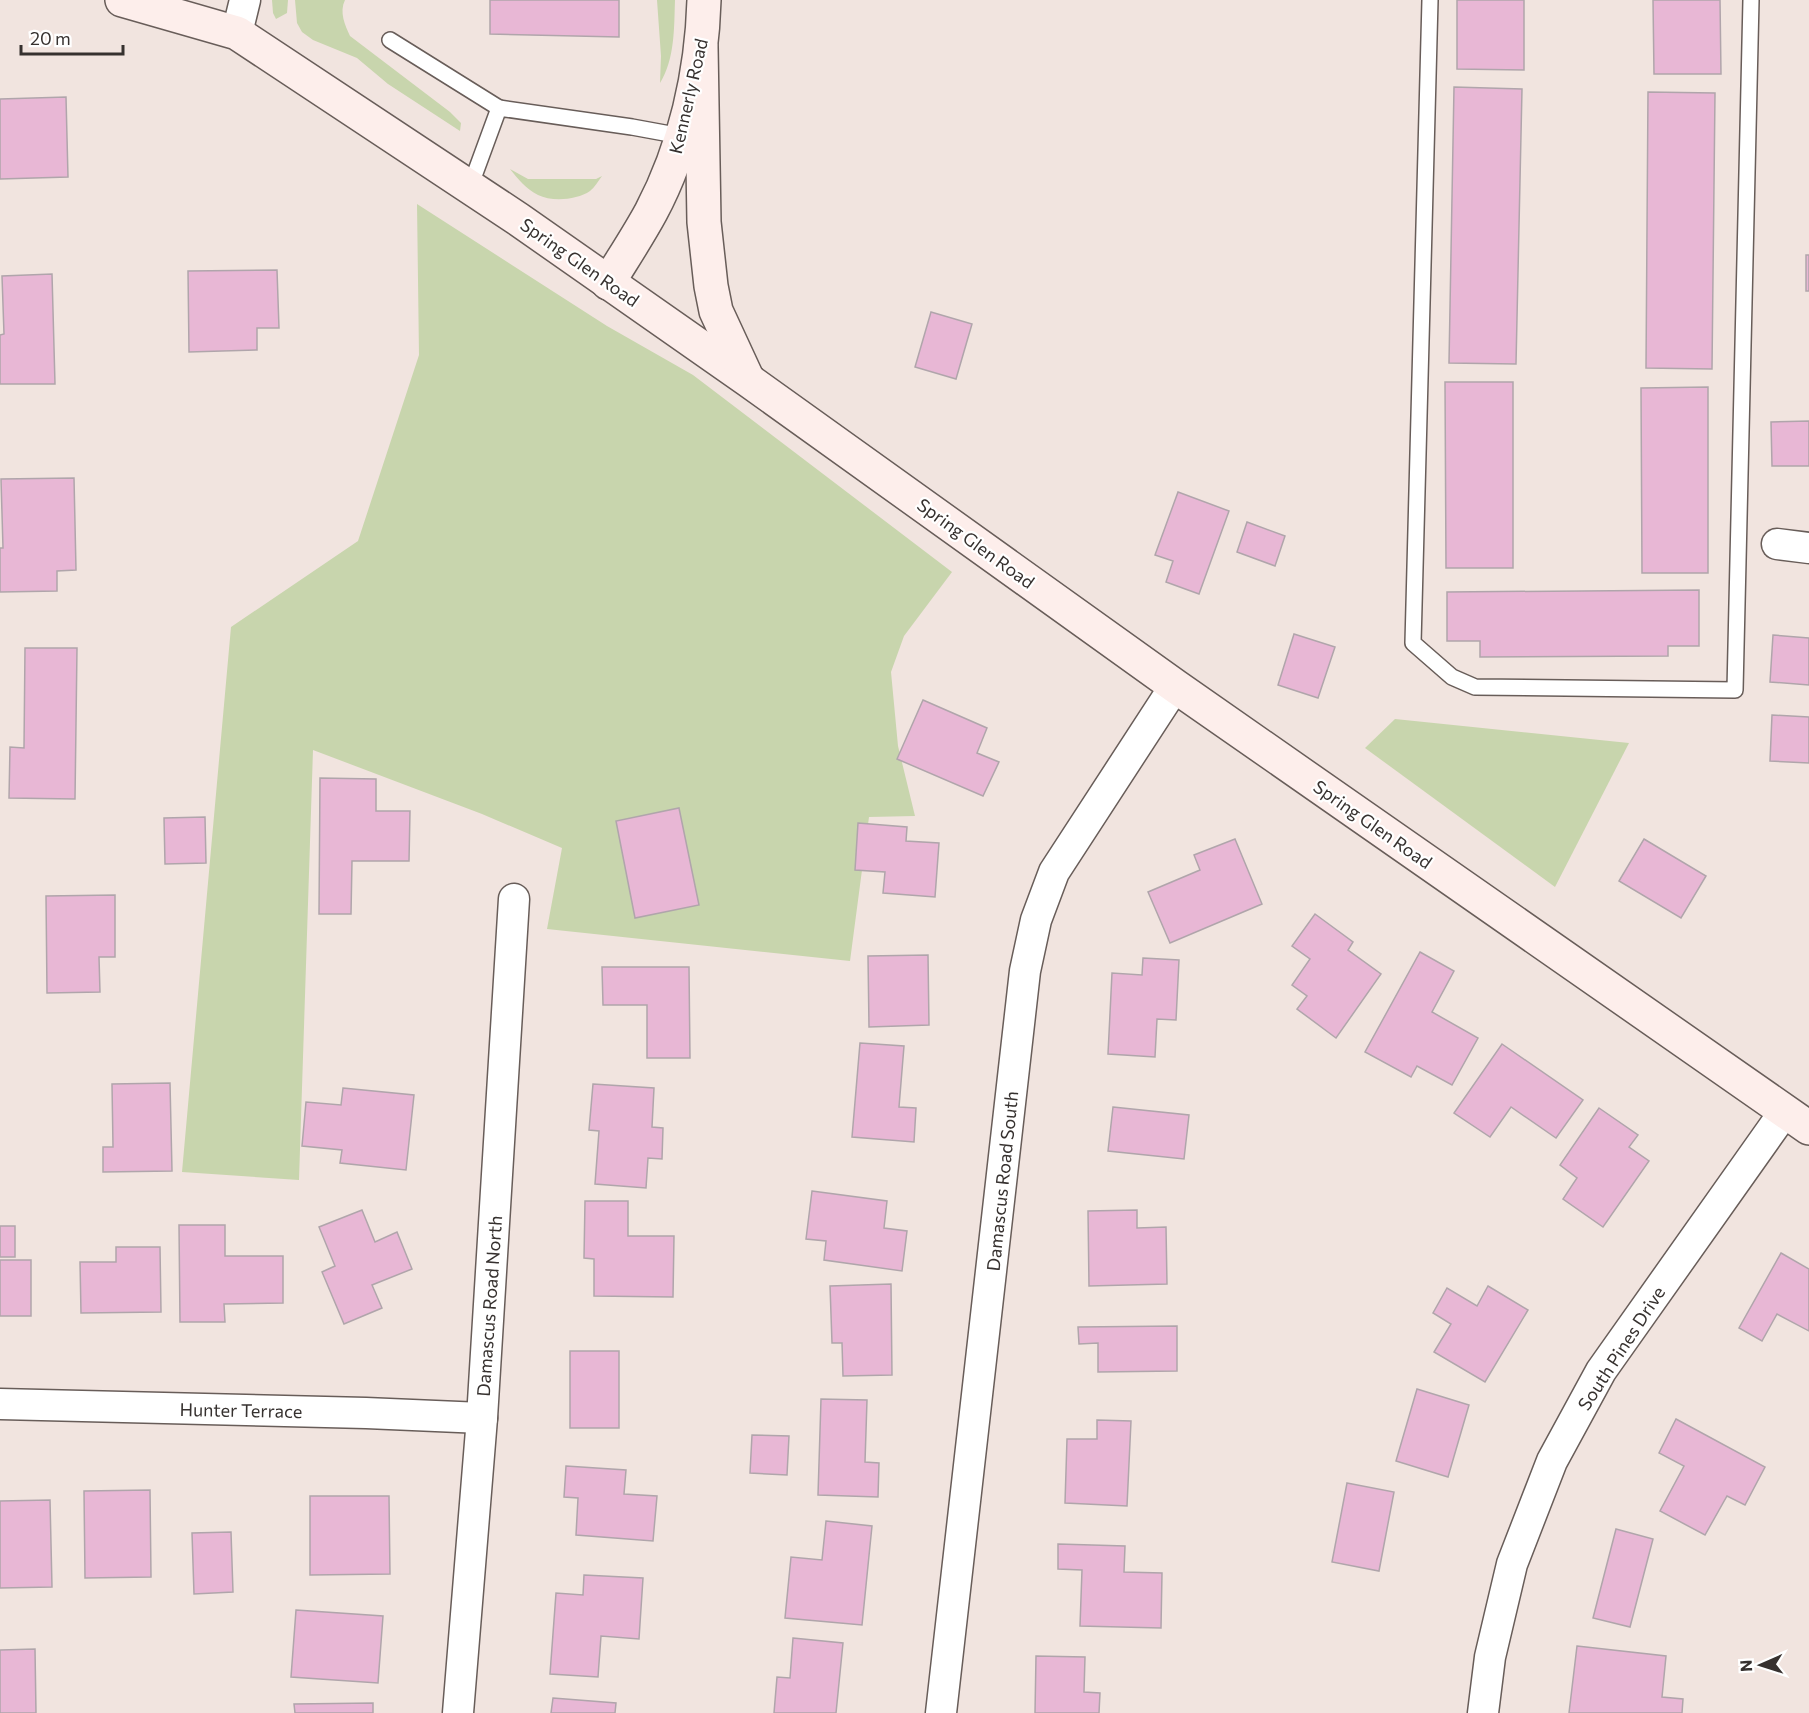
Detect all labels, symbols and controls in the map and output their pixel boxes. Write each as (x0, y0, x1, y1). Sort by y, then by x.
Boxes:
scale bar (21, 18, 123, 56)
text: 20 m (30, 27, 71, 49)
street label: Kennerly Road (664, 36, 712, 156)
street label: Spring Glen Road (517, 213, 643, 311)
street label: Spring Glen Road (913, 493, 1039, 593)
street label: Spring Glen Road (1310, 775, 1436, 873)
street label: Damascus Road South (982, 1090, 1022, 1272)
street label: Damascus Road North (472, 1215, 506, 1397)
street label: South Pines Drive (1573, 1282, 1669, 1414)
street label: Hunter Terrace (179, 1398, 303, 1422)
north arrow (1731, 1635, 1791, 1695)
text: N (1736, 1659, 1755, 1672)

